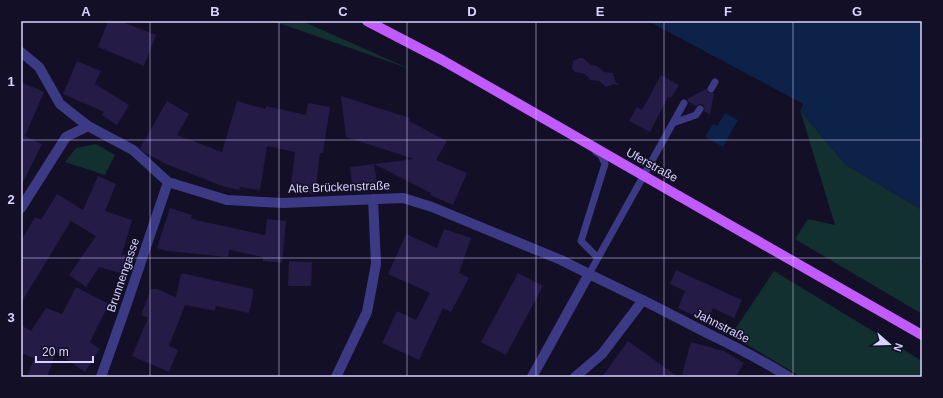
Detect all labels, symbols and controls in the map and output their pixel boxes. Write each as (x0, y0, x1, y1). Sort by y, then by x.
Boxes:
text: A (81, 4, 91, 19)
text: B (210, 4, 220, 19)
text: C (338, 4, 348, 19)
text: D (467, 4, 477, 19)
text: E (596, 4, 605, 19)
text: F (724, 4, 732, 19)
text: G (852, 4, 862, 19)
text: 1 (7, 74, 15, 89)
street label: Uferstraße (624, 145, 680, 185)
street label: Alte Brückenstraße (288, 178, 391, 196)
text: 2 (7, 192, 15, 207)
street label: Brunnengasse (104, 236, 142, 314)
street label: Jahnstraße (692, 306, 752, 346)
text: 3 (7, 310, 15, 325)
north arrow (869, 324, 909, 364)
scale bar (36, 338, 93, 364)
text: N (891, 342, 905, 353)
text: 20 m (42, 345, 69, 359)

